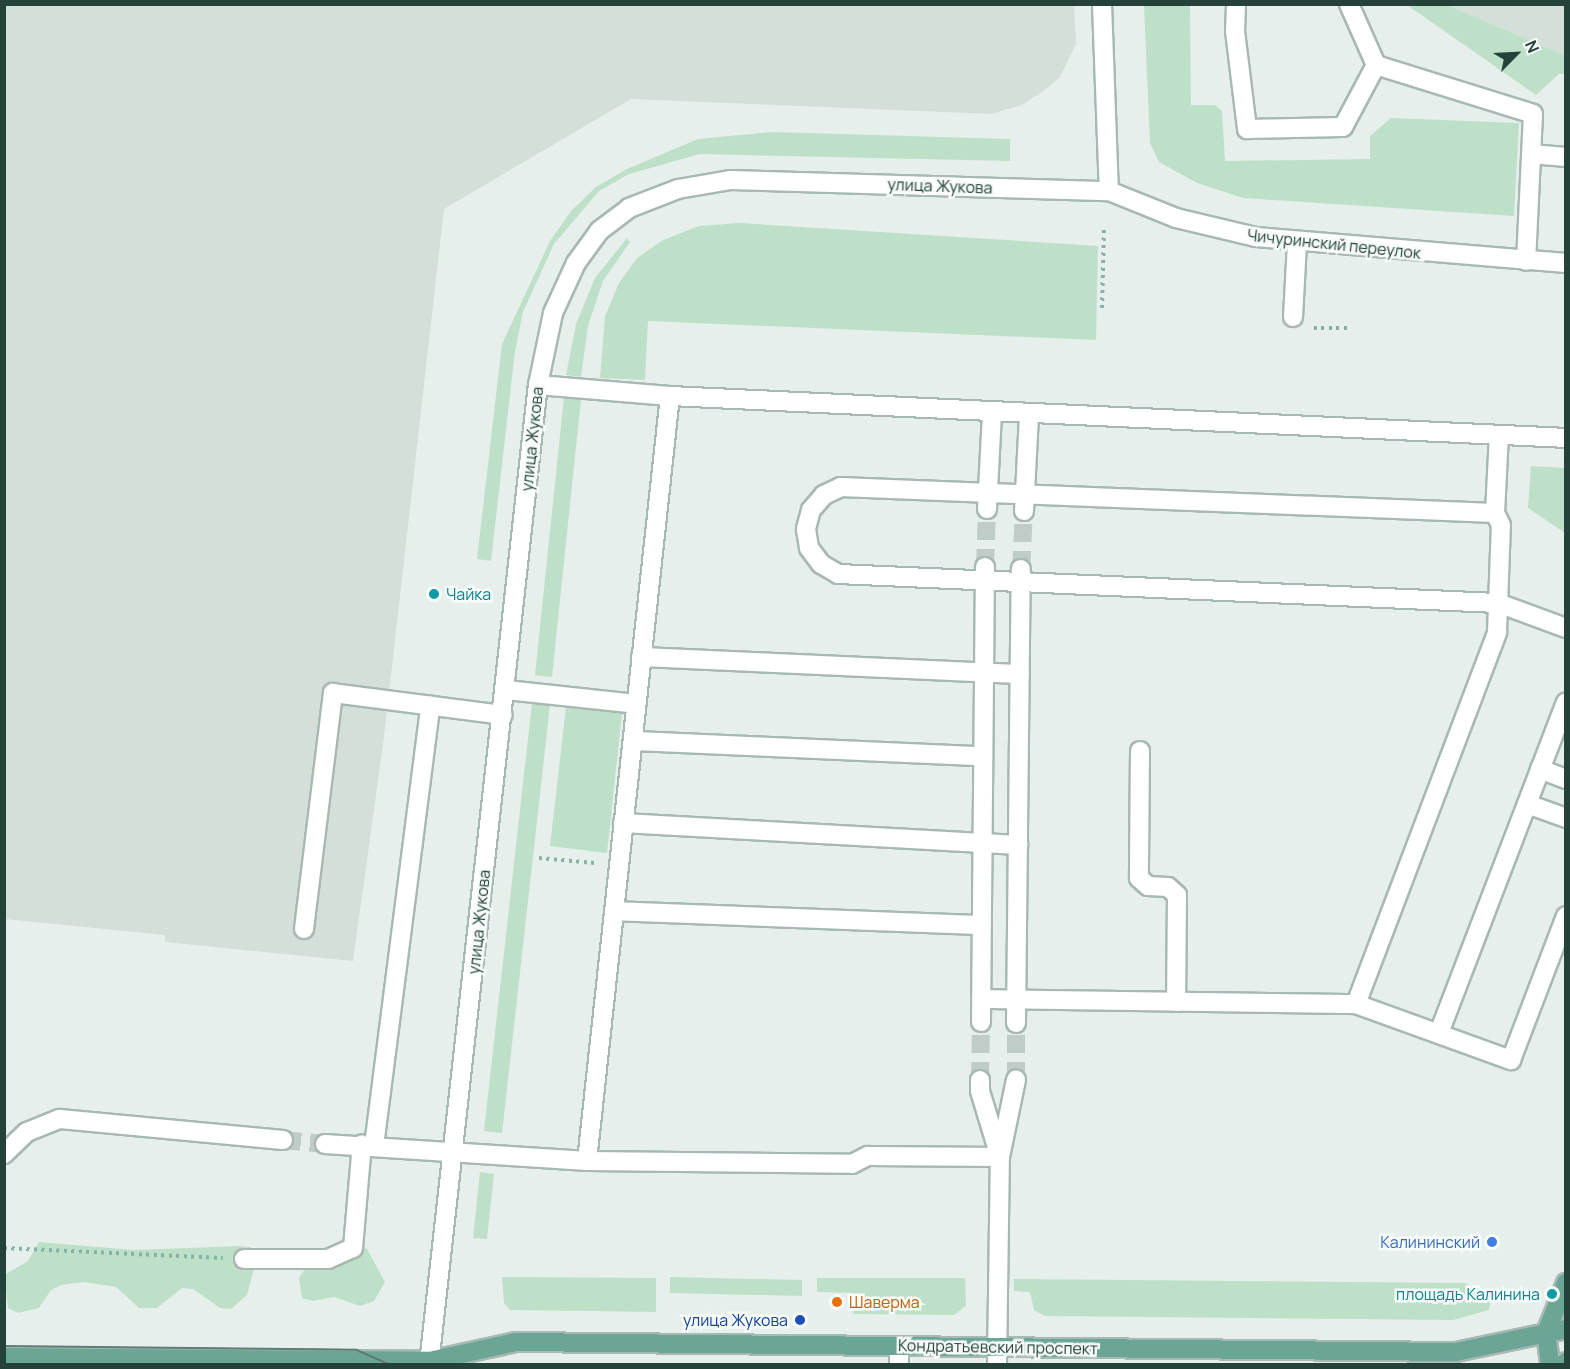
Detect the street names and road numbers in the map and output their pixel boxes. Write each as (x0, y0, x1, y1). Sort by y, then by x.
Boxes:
street label: улица Жукова (887, 175, 993, 197)
street label: Чичуринский переулок (1246, 225, 1422, 263)
street label: улица Жукова (517, 386, 547, 492)
street label: улица Жукова (464, 869, 494, 975)
street label: Кондратьевский проспект (898, 1336, 1098, 1358)

